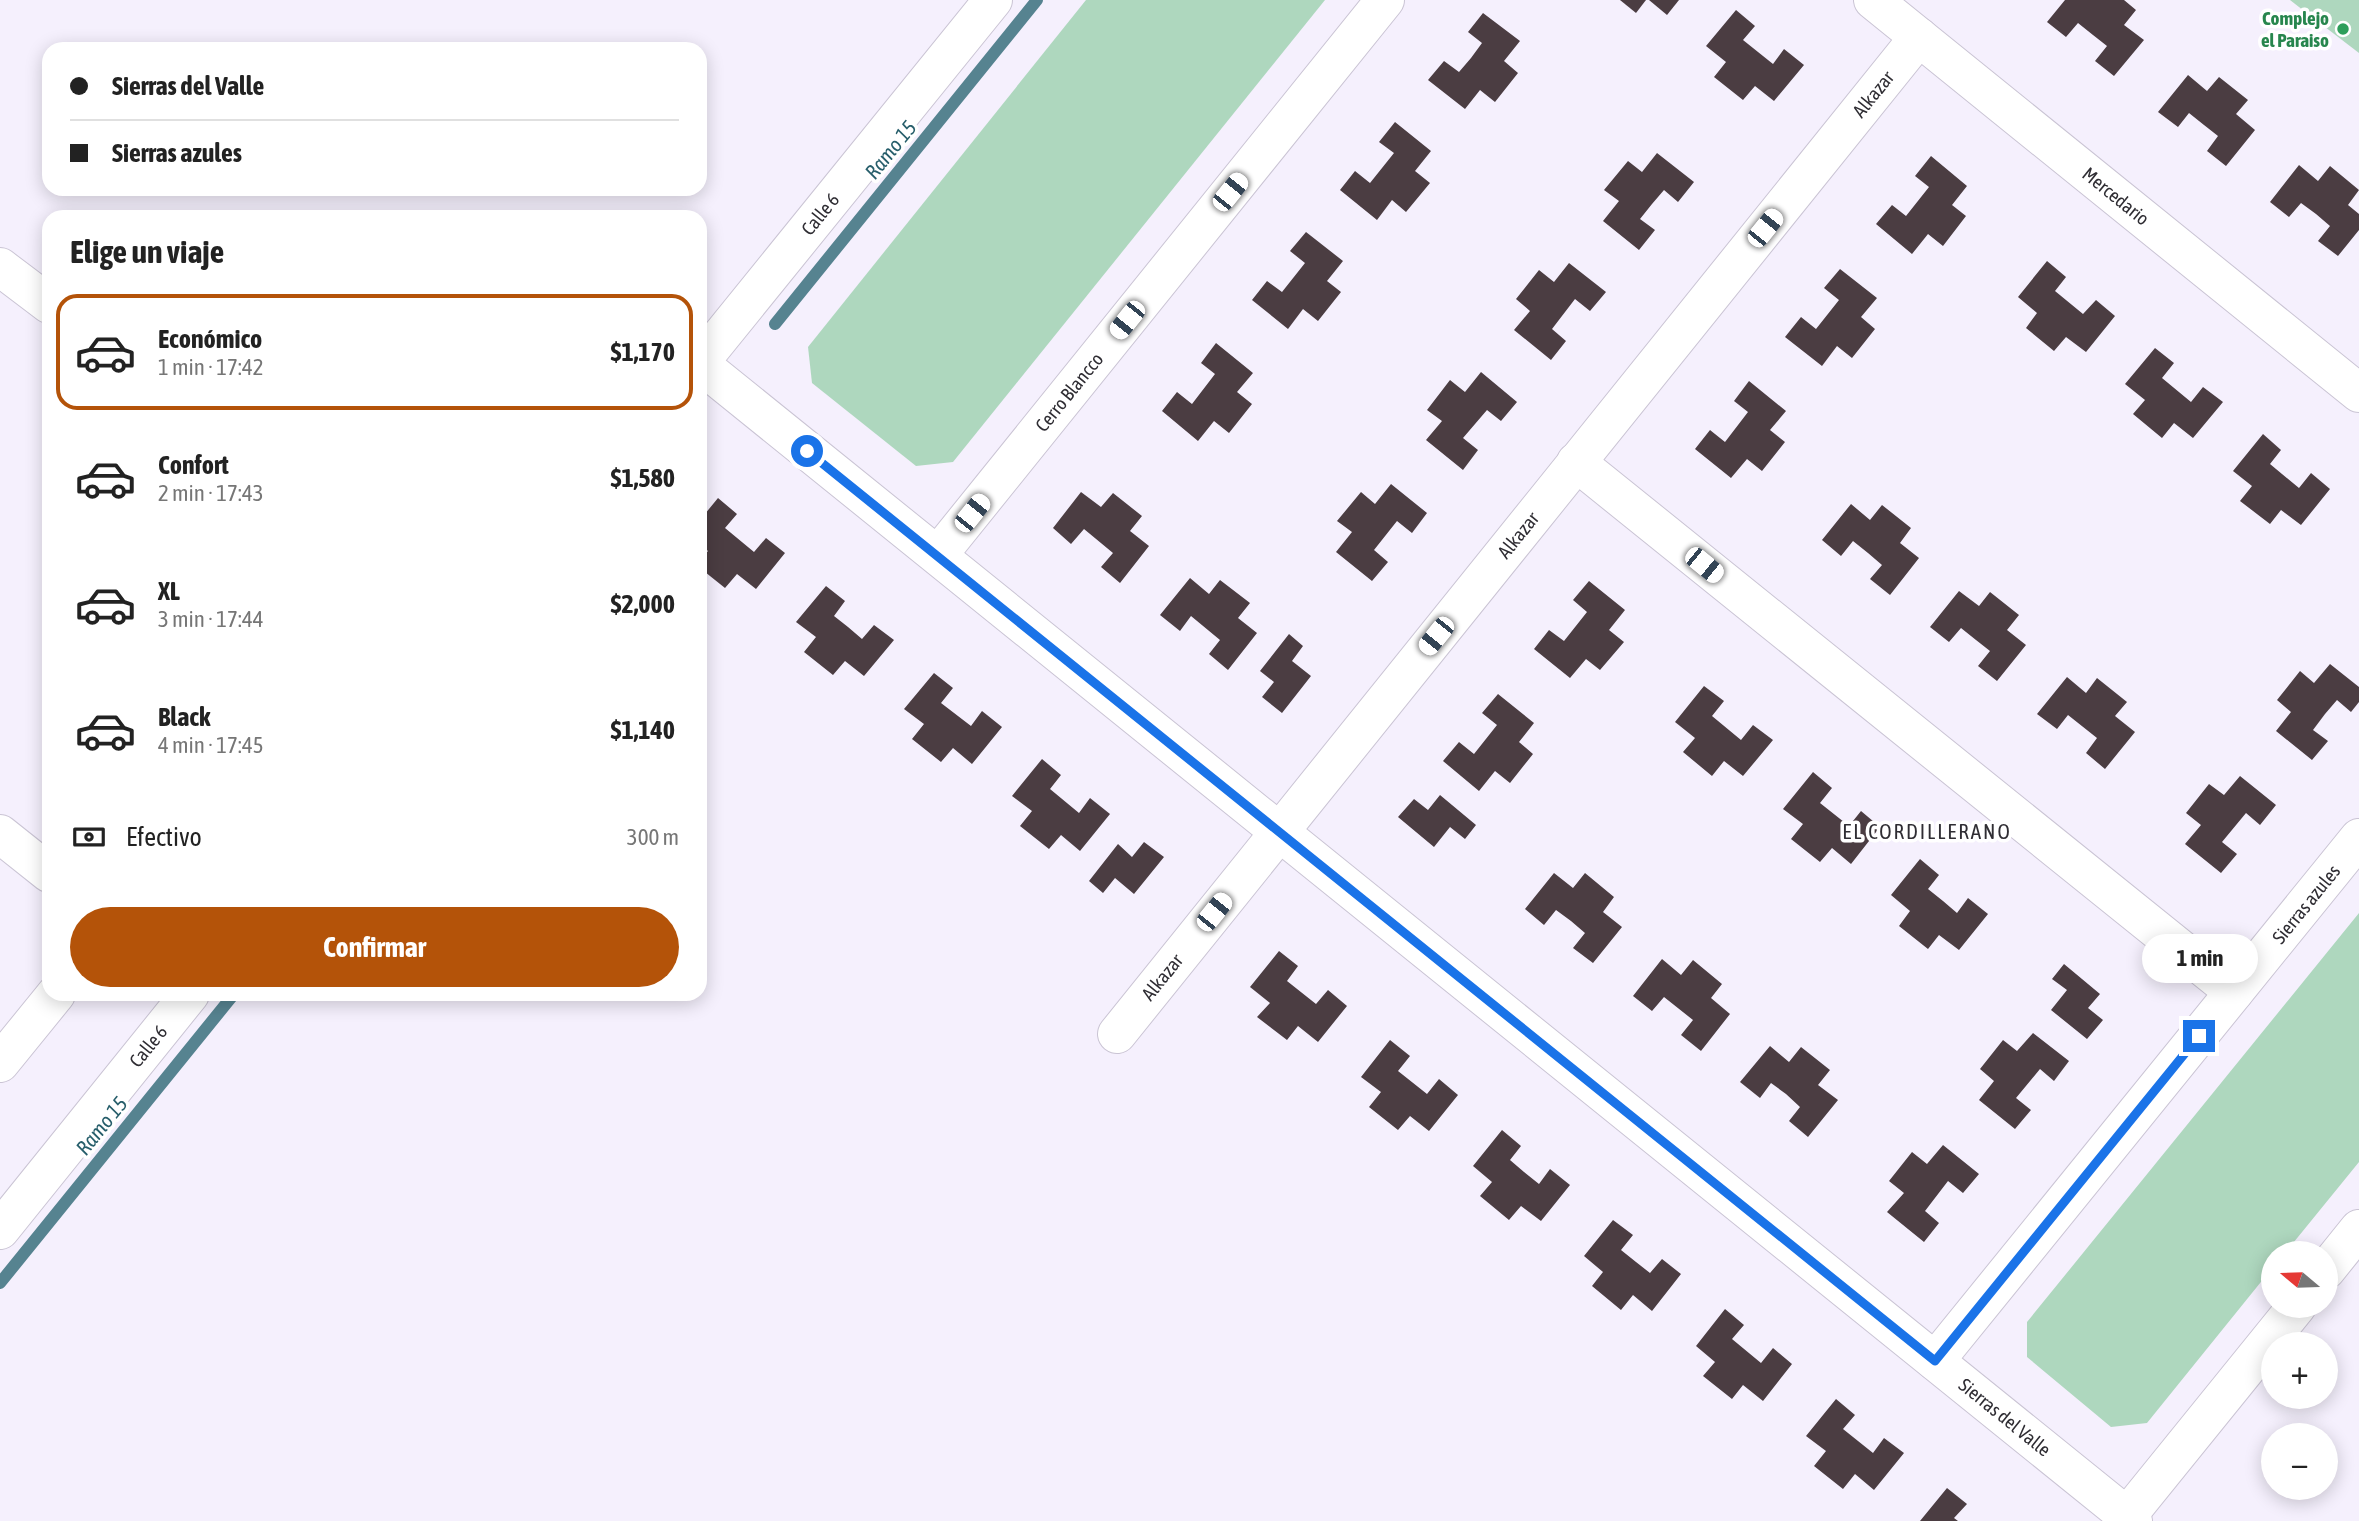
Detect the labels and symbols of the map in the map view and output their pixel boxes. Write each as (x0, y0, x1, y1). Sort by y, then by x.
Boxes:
place label: Complejo el Paraiso (2261, 7, 2329, 51)
marker: Complejo el Paraiso (2335, 21, 2351, 37)
street label: Alkazar (1848, 66, 1898, 121)
water label: Ramo 15 (860, 115, 921, 183)
street label: Mercedario (2078, 163, 2154, 230)
car (1209, 169, 1252, 215)
street label: Calle 6 (797, 189, 844, 239)
car (1744, 205, 1787, 251)
car (1106, 297, 1149, 343)
street label: Cerro Blancco (1031, 348, 1107, 436)
route start (791, 435, 823, 467)
car (951, 490, 994, 536)
street label: Alkazar (1493, 507, 1543, 562)
car (1682, 544, 1727, 586)
car (1415, 613, 1458, 659)
district label: EL CORDILLERANO (1842, 819, 2012, 843)
street label: Sierras azules (2268, 860, 2345, 948)
car (1193, 889, 1236, 935)
callout: 1 min (2141, 934, 2257, 984)
street label: Alkazar (1137, 949, 1187, 1004)
route end (2183, 1020, 2215, 1052)
street label: Calle 6 (125, 1021, 172, 1071)
water label: Ramo 15 (71, 1091, 132, 1159)
north arrow (2261, 1241, 2338, 1318)
street label: Sierras del Valle (1955, 1373, 2055, 1461)

